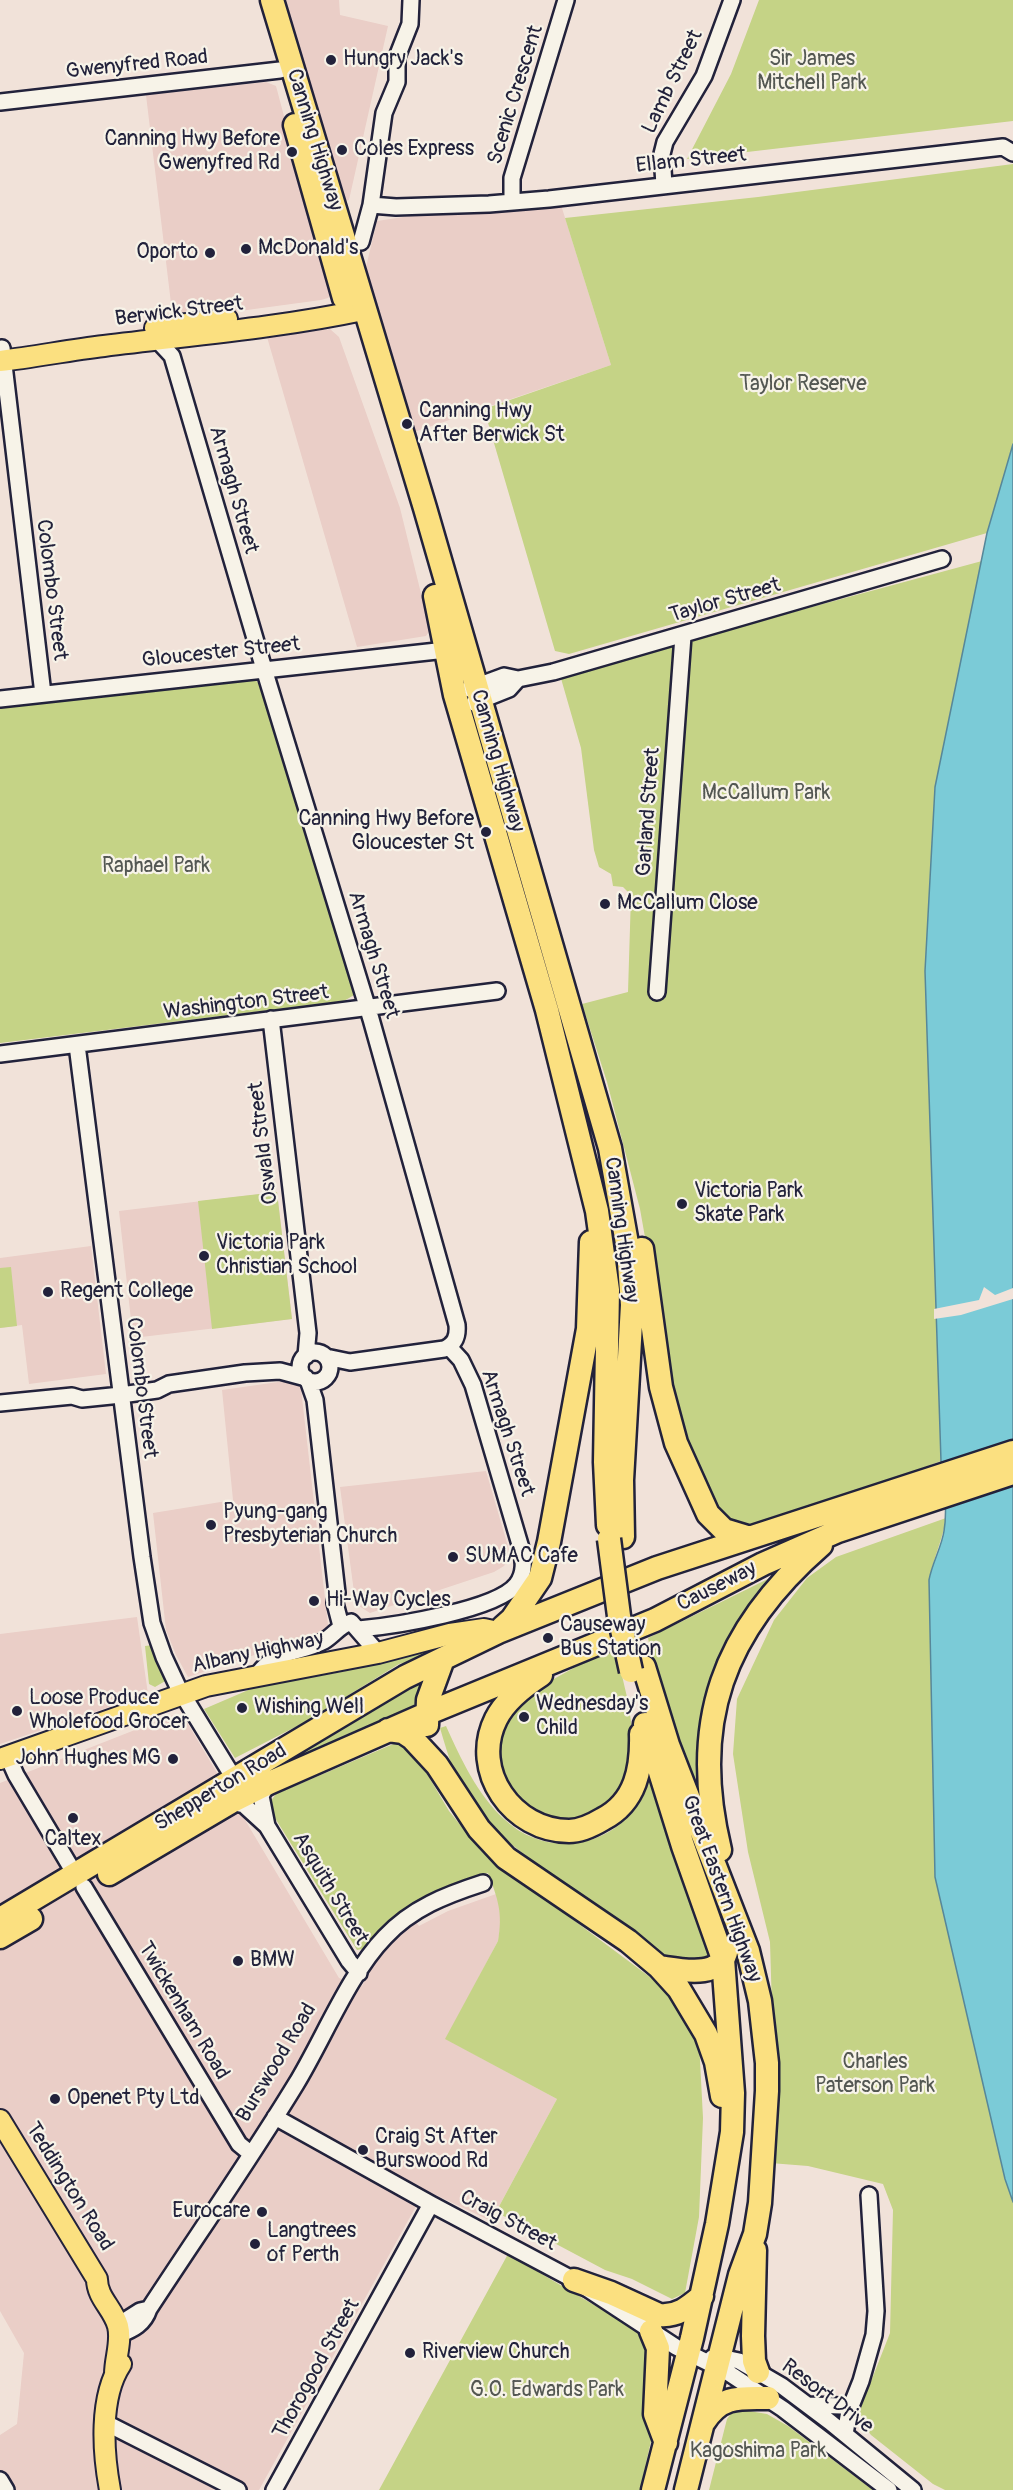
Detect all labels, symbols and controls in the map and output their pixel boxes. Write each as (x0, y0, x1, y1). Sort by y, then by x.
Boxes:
street label: Scenic Crescent (483, 22, 549, 168)
street label: Lamb Street (637, 26, 709, 138)
street label: Gwenyfred Road (65, 45, 209, 85)
place label: Hungry Jack's (343, 47, 463, 73)
park label: Sir James Mitchell Park (757, 47, 867, 97)
marker: Hungry Jack's (324, 53, 338, 67)
street label: Canning Highway (280, 66, 348, 214)
place label: Canning Hwy Before Gwenyfred Rd (104, 127, 280, 177)
place label: Coles Express (354, 137, 474, 163)
marker: Coles Express (335, 143, 349, 157)
street label: Ellam Street (635, 143, 747, 179)
marker: Canning Hwy Before Gwenyfred Rd (285, 145, 299, 159)
place label: McDonald's (258, 236, 359, 262)
place label: Oporto (136, 240, 198, 266)
marker: McDonald's (239, 242, 253, 256)
marker: Oporto (203, 246, 217, 260)
street label: Berwick Street (114, 292, 244, 332)
park label: Taylor Reserve (739, 372, 867, 398)
place label: Canning Hwy After Berwick St (419, 399, 564, 449)
marker: Canning Hwy After Berwick St (400, 417, 414, 431)
street label: Armagh Street (203, 423, 263, 557)
street label: Colombo Street (30, 518, 72, 662)
street label: Taylor Street (667, 573, 783, 629)
street label: Gloucester Street (141, 632, 301, 674)
street label: Canning Highway (465, 687, 529, 835)
street label: Garland Street (632, 747, 666, 877)
park label: McCallum Park (702, 781, 830, 807)
place label: Canning Hwy Before Gloucester St (298, 807, 474, 857)
marker: Canning Hwy Before Gloucester St (479, 825, 493, 839)
park label: Raphael Park (102, 854, 210, 880)
street label: Armagh Street (342, 888, 404, 1022)
place label: McCallum Close (617, 891, 758, 917)
marker: McCallum Close (598, 897, 612, 911)
street label: Washington Street (162, 980, 330, 1026)
street label: Oswald Street (244, 1080, 284, 1206)
street label: Canning Highway (598, 1155, 644, 1305)
place label: Victoria Park Skate Park (694, 1179, 803, 1229)
marker: Victoria Park Skate Park (675, 1197, 689, 1211)
place label: Victoria Park Christian School (216, 1231, 358, 1281)
marker: Victoria Park Christian School (197, 1249, 211, 1263)
place label: Regent College (60, 1279, 193, 1305)
marker: Regent College (41, 1285, 55, 1299)
street label: Colombo Street (120, 1316, 162, 1460)
street label: Armagh Street (475, 1366, 539, 1500)
place label: Pyung-gang Presbyterian Church (223, 1500, 397, 1550)
marker: Pyung-gang Presbyterian Church (204, 1518, 218, 1532)
place label: SUMAC Cafe (465, 1544, 578, 1570)
marker: SUMAC Cafe (446, 1550, 460, 1564)
street label: Causeway (673, 1556, 761, 1618)
place label: Hi-Way Cycles (326, 1588, 451, 1614)
marker: Hi-Way Cycles (307, 1594, 321, 1608)
place label: Causeway Bus Station (560, 1613, 661, 1663)
street label: Albany Highway (190, 1627, 326, 1679)
marker: Causeway Bus Station (541, 1631, 555, 1645)
place label: Loose Produce Wholefood Grocer (29, 1686, 189, 1736)
place label: Wednesday's Child (536, 1692, 648, 1742)
place label: Wishing Well (254, 1695, 364, 1721)
marker: Wishing Well (235, 1701, 249, 1715)
marker: Loose Produce Wholefood Grocer (10, 1704, 24, 1718)
marker: Wednesday's Child (517, 1710, 531, 1724)
street label: Shepperton Road (150, 1739, 292, 1837)
place label: John Hughes MG (16, 1746, 161, 1772)
marker: John Hughes MG (166, 1752, 180, 1766)
street label: Great Eastern Highway (675, 1792, 767, 1986)
marker: Caltex (66, 1811, 80, 1825)
place label: Caltex (44, 1827, 102, 1853)
street label: Asquith Street (287, 1828, 373, 1950)
street label: Twickenham Road (132, 1937, 234, 2085)
place label: BMW (250, 1948, 295, 1974)
marker: BMW (231, 1954, 245, 1968)
street label: Burswood Road (232, 1999, 322, 2127)
park label: Charles Paterson Park (815, 2050, 935, 2100)
place label: Openet Pty Ltd (67, 2086, 200, 2112)
marker: Openet Pty Ltd (48, 2092, 62, 2106)
street label: Teddington Road (19, 2118, 119, 2256)
place label: Craig St After Burswood Rd (375, 2125, 498, 2175)
marker: Craig St After Burswood Rd (356, 2143, 370, 2157)
street label: Craig Street (455, 2185, 561, 2257)
place label: Eurocare (172, 2199, 250, 2225)
marker: Eurocare (255, 2205, 269, 2219)
place label: Langtrees of Perth (267, 2219, 356, 2269)
marker: Langtrees of Perth (248, 2237, 262, 2251)
street label: Thorogood Street (268, 2295, 366, 2443)
place label: Riverview Church (422, 2340, 569, 2366)
marker: Riverview Church (403, 2346, 417, 2360)
street label: Resort Drive (776, 2354, 878, 2440)
park label: G.O. Edwards Park (470, 2378, 624, 2404)
park label: Kagoshima Park (690, 2439, 826, 2465)

